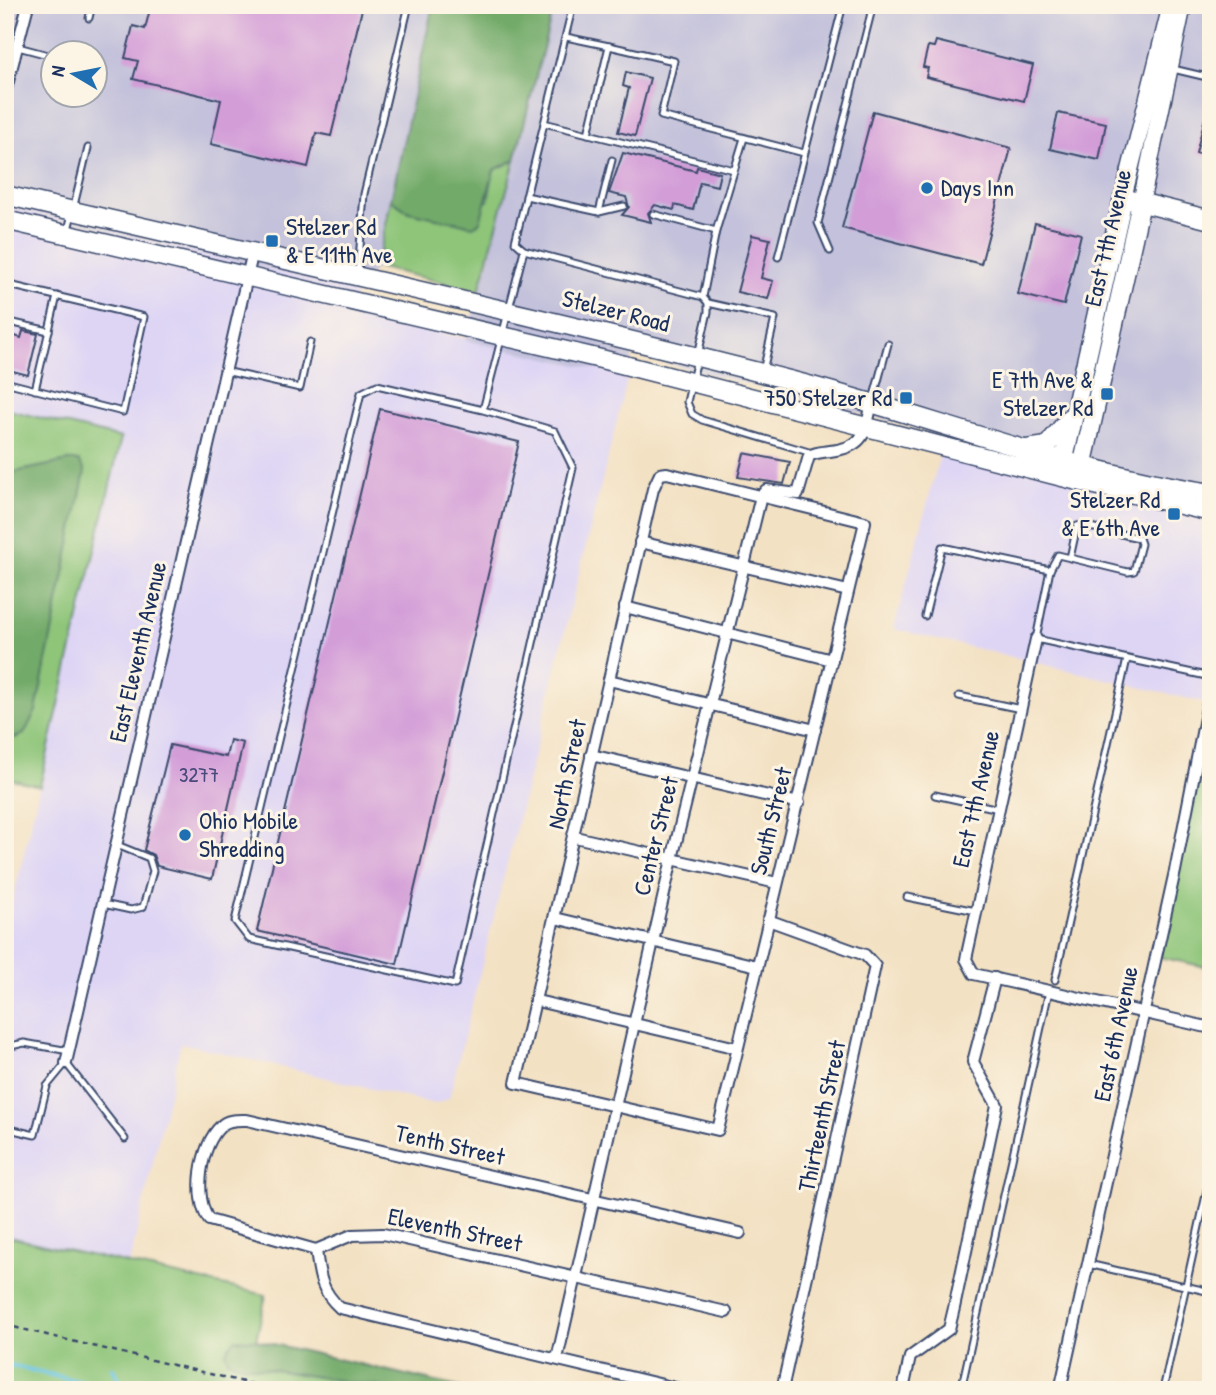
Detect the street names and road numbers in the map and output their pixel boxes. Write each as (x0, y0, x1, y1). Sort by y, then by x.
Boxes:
street label: East 7th Avenue (1076, 166, 1138, 309)
street label: Stelzer Road (559, 281, 673, 339)
street label: East Eleventh Avenue (101, 558, 173, 745)
street label: North Street (539, 715, 593, 832)
street label: East 7th Avenue (944, 727, 1006, 870)
street label: South Street (741, 763, 799, 878)
street label: Center Street (625, 772, 685, 899)
street label: East 6th Avenue (1085, 963, 1145, 1104)
street label: Thirteenth Street (789, 1036, 853, 1194)
street label: Tenth Street (392, 1116, 509, 1172)
street label: Eleventh Street (385, 1199, 526, 1259)

